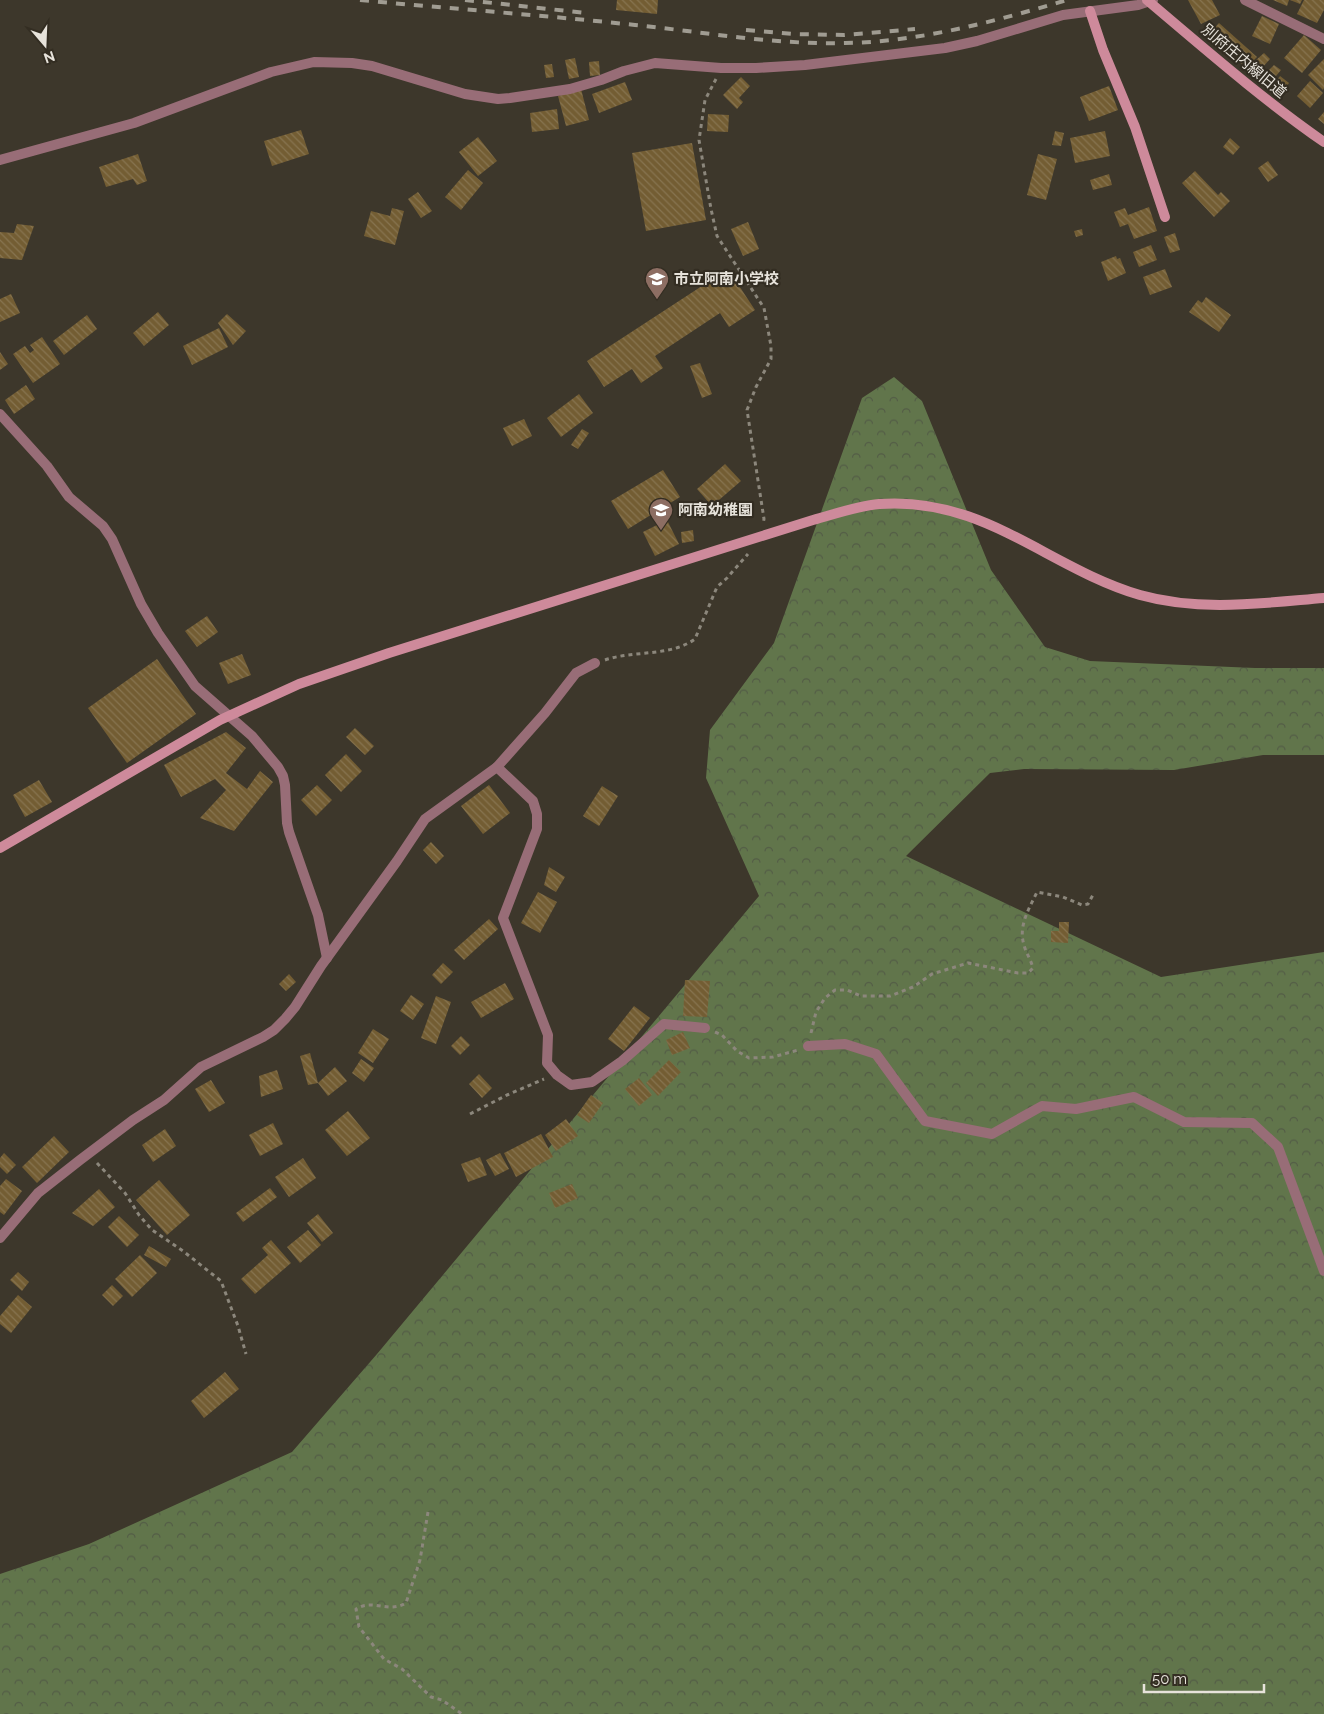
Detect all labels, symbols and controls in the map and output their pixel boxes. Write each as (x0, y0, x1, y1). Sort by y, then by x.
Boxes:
north arrow (20, 20, 70, 70)
street label: 別府庄内線旧道 (1198, 20, 1290, 102)
text: N (42, 48, 57, 67)
school or university icon: 市立阿南小学校 (644, 266, 670, 300)
place label: 市立阿南小学校 (674, 270, 779, 288)
school or university icon: 阿南幼稚園 (648, 497, 674, 531)
place label: 阿南幼稚園 (678, 501, 753, 519)
scale bar (1144, 1662, 1264, 1694)
text: 50 m (1152, 1670, 1187, 1688)

